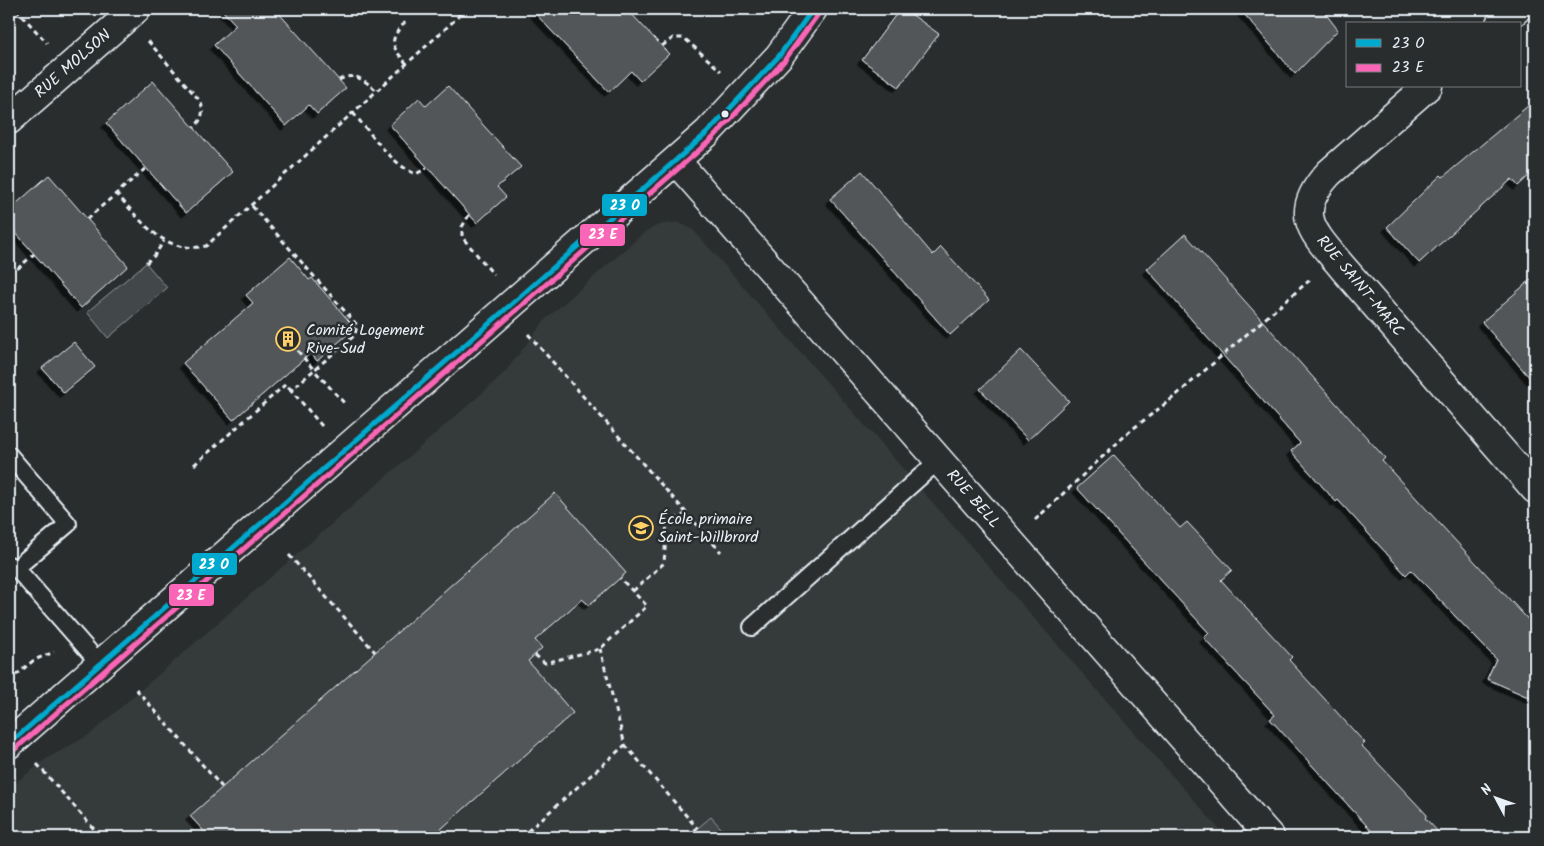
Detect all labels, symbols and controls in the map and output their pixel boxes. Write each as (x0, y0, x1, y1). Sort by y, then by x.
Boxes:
legend (1346, 22, 1522, 88)
street label: RUE MOLSON (29, 23, 117, 105)
text: 23 O (1392, 32, 1425, 56)
text: 23 E (1392, 56, 1425, 80)
unlabelled marker (720, 109, 730, 119)
line badge: 23 O (601, 193, 648, 217)
text: 23 O (610, 195, 640, 217)
line badge: 23 E (579, 223, 626, 247)
text: 23 E (589, 224, 619, 246)
street label: RUE SAINT-MARC (1310, 230, 1410, 342)
place label: Comité Logement Rive-Sud (306, 318, 425, 361)
building icon: Comité Logement Rive-Sud (275, 326, 301, 352)
street label: RUE BELL (940, 464, 1006, 534)
place label: École primaire Saint-Willbrord (658, 507, 759, 550)
school or university icon: École primaire Saint-Willbrord (628, 515, 654, 541)
line badge: 23 O (191, 552, 238, 576)
text: 23 O (199, 554, 229, 576)
line badge: 23 E (168, 583, 215, 607)
text: 23 E (177, 585, 207, 607)
north arrow (1472, 774, 1522, 824)
text: N (1476, 779, 1498, 801)

